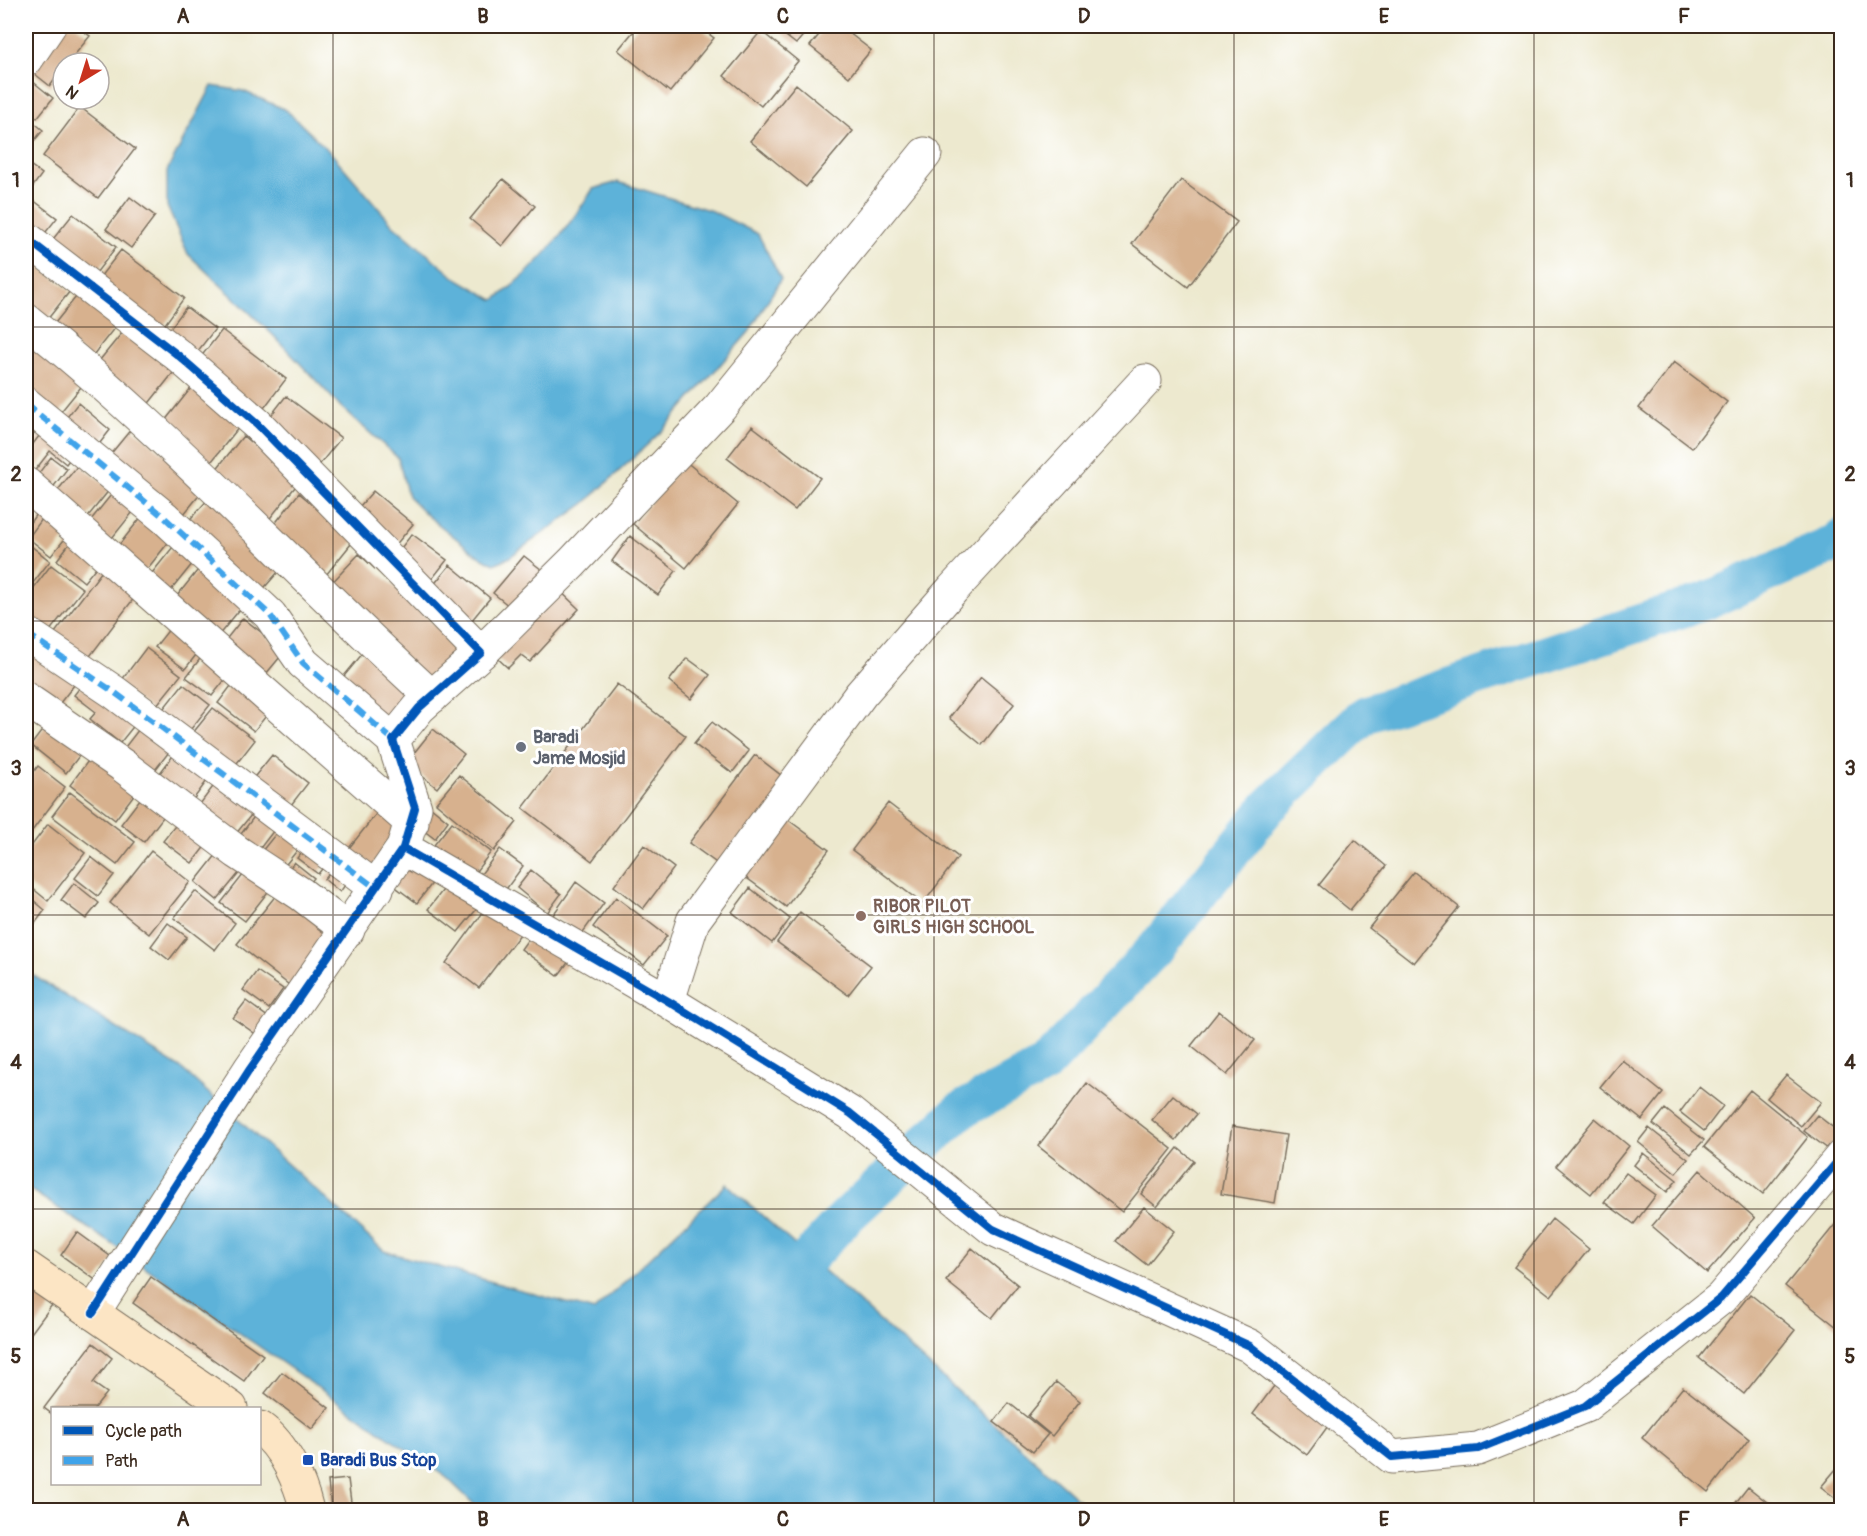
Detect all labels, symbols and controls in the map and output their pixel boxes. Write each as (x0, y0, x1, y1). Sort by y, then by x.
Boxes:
text: A (177, 4, 190, 29)
text: B (477, 4, 489, 29)
text: C (777, 4, 789, 29)
text: D (1078, 4, 1091, 29)
text: E (1379, 4, 1390, 29)
text: F (1678, 4, 1690, 29)
north arrow (51, 51, 111, 111)
text: N (62, 81, 83, 103)
text: 1 (12, 168, 20, 193)
text: 1 (1846, 168, 1854, 193)
text: 2 (10, 462, 22, 487)
text: 2 (1844, 462, 1856, 487)
place label: Baradi Jame Mosjid (533, 726, 626, 770)
marker: Baradi Jame Mosjid (514, 740, 528, 754)
text: 3 (10, 756, 22, 781)
text: 3 (1844, 756, 1856, 781)
place label: RIBOR PILOT GIRLS HIGH SCHOOL (873, 895, 1034, 939)
marker: RIBOR PILOT GIRLS HIGH SCHOOL (854, 909, 868, 923)
text: 4 (10, 1050, 22, 1075)
text: 4 (1844, 1050, 1856, 1075)
text: 5 (11, 1344, 22, 1369)
text: 5 (1845, 1344, 1856, 1369)
legend (51, 1407, 261, 1485)
text: Cycle path (105, 1420, 182, 1443)
place label: Baradi Bus Stop (320, 1449, 437, 1472)
text: Path (105, 1450, 138, 1473)
marker: Baradi Bus Stop (301, 1453, 315, 1467)
text: A (177, 1507, 190, 1532)
text: B (477, 1507, 489, 1532)
text: C (777, 1507, 789, 1532)
text: D (1078, 1507, 1091, 1532)
text: E (1379, 1507, 1390, 1532)
text: F (1678, 1507, 1690, 1532)

